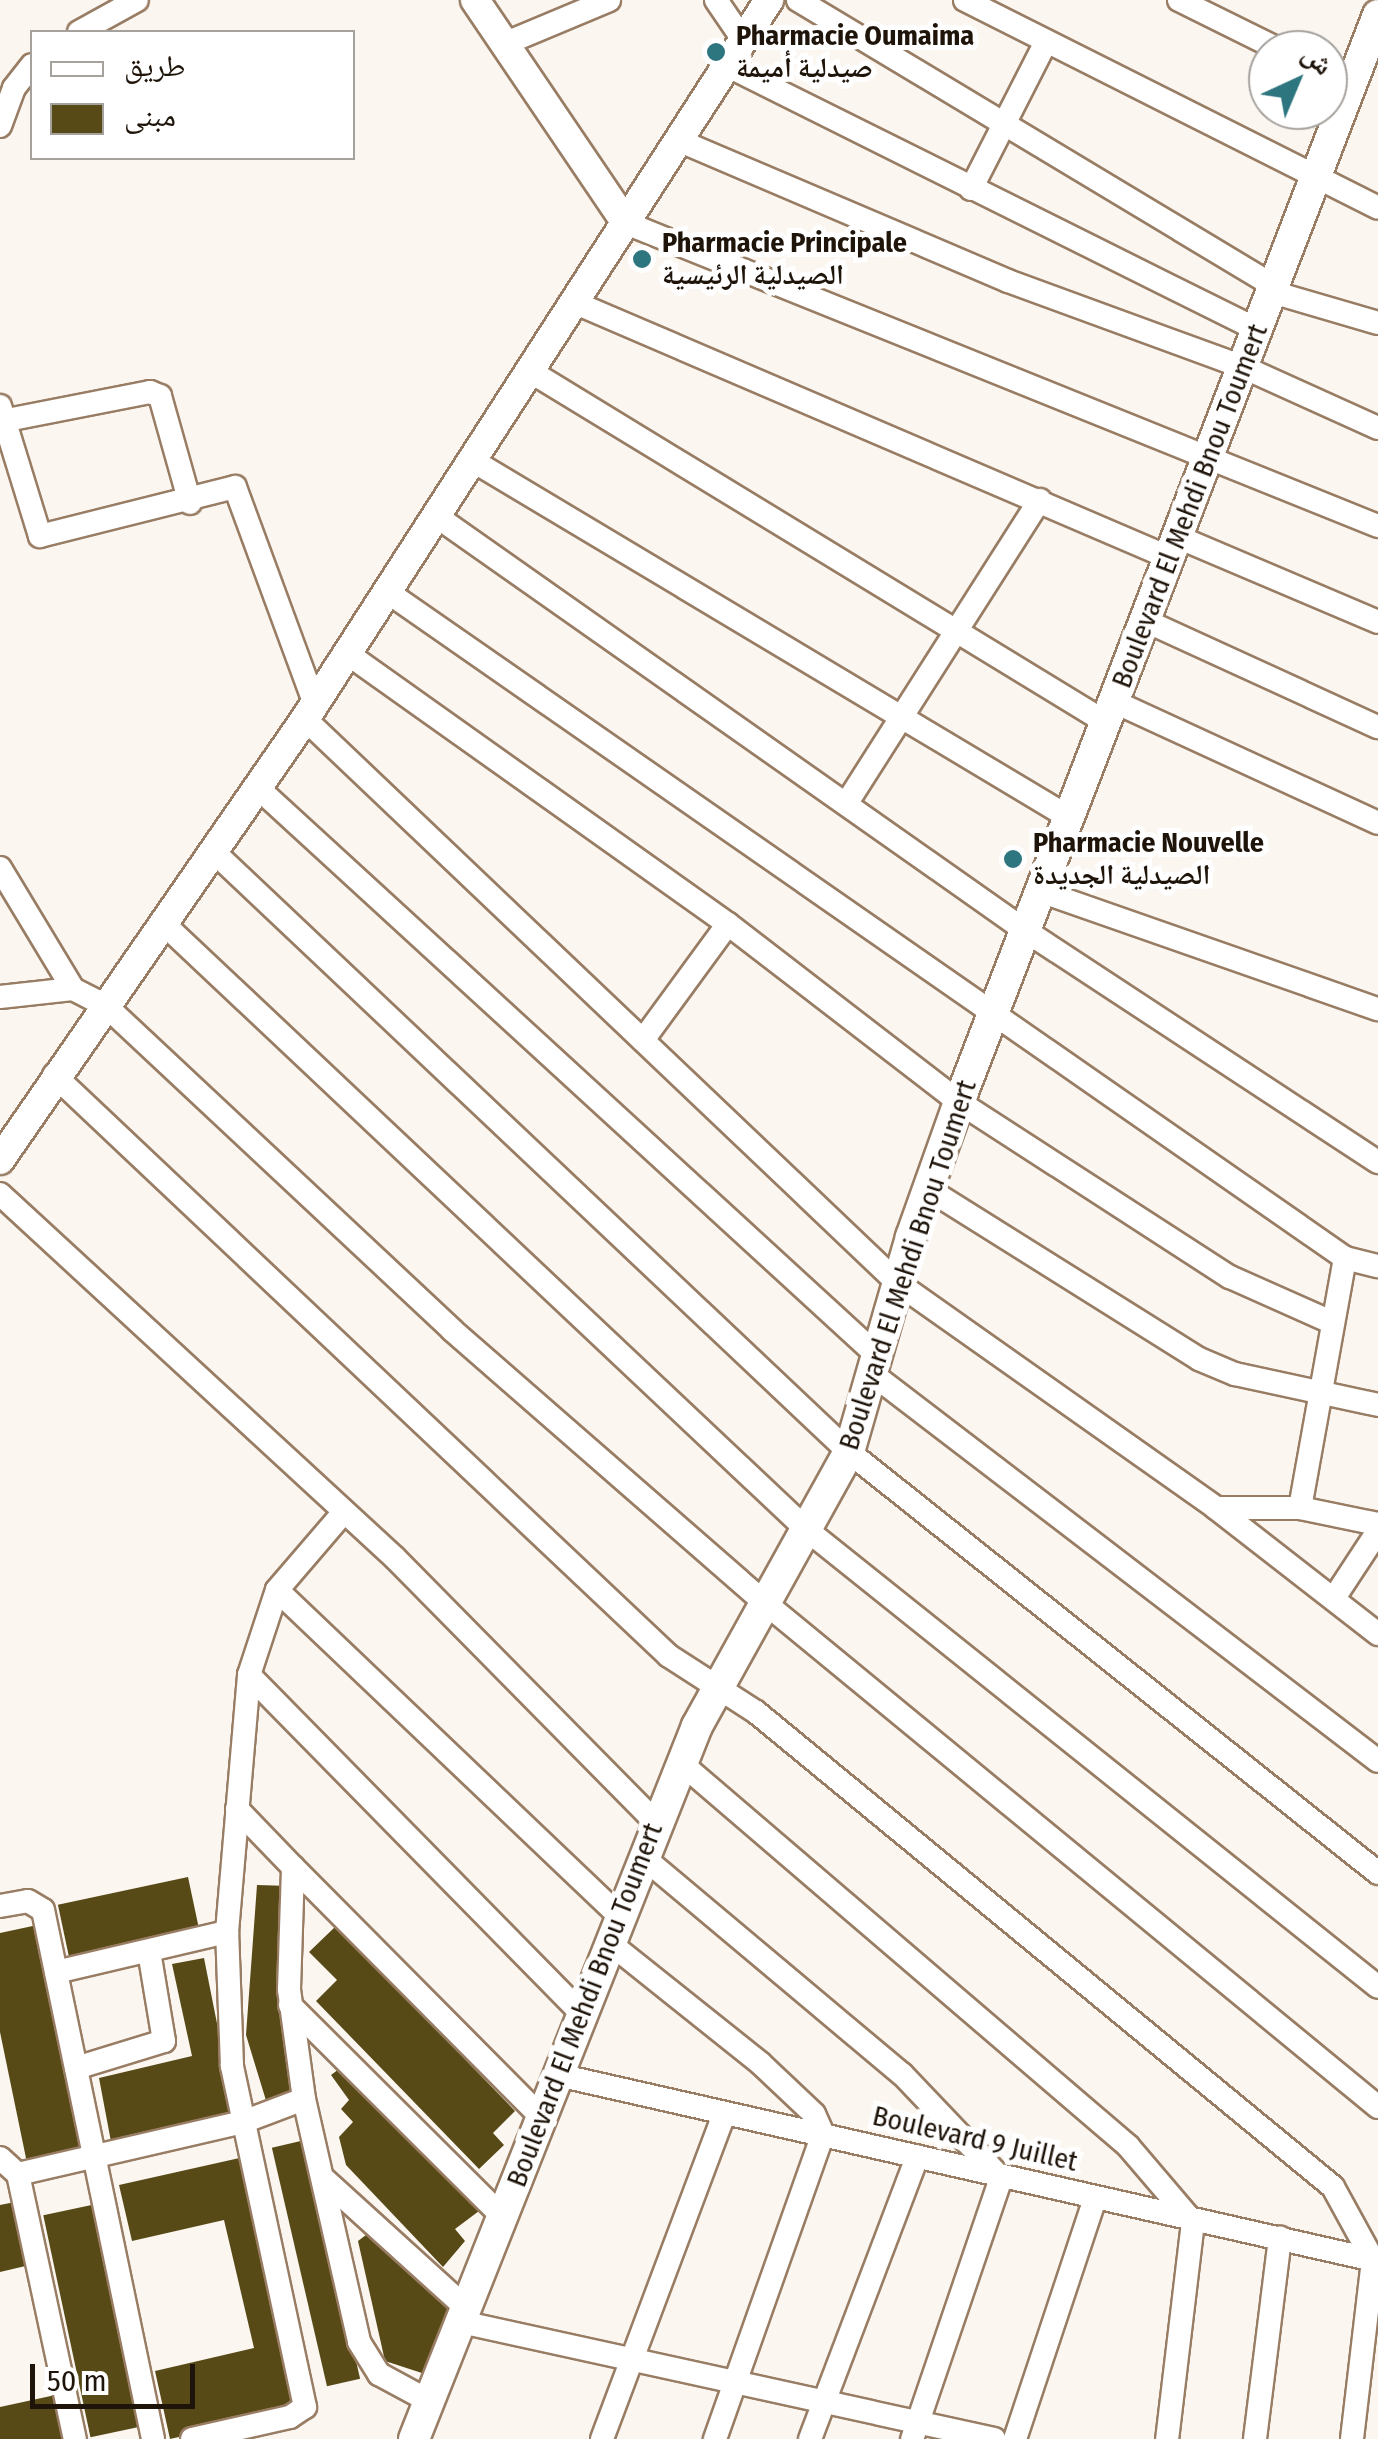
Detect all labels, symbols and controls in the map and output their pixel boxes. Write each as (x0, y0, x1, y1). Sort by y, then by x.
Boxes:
place label: Pharmacie Oumaima صيدلية أميمة (736, 19, 974, 85)
legend (30, 30, 355, 160)
north arrow (1248, 30, 1348, 130)
text: ش (1296, 37, 1340, 82)
marker: Pharmacie Oumaima صيدلية أميمة (705, 41, 727, 63)
text: طريق (124, 48, 185, 84)
text: مبنى (124, 98, 176, 134)
place label: Pharmacie Principale الصيدلية الرئيسية (662, 226, 907, 292)
marker: Pharmacie Principale الصيدلية الرئيسية (631, 248, 653, 270)
street label: Boulevard El Mehdi Bnou Toumert (1105, 319, 1275, 693)
place label: Pharmacie Nouvelle الصيدلية الجديدة (1033, 826, 1264, 892)
marker: Pharmacie Nouvelle الصيدلية الجديدة (1002, 848, 1024, 870)
street label: Boulevard El Mehdi Bnou Toumert (832, 1076, 984, 1454)
street label: Boulevard El Mehdi Bnou Toumert (500, 1818, 670, 2192)
street label: Boulevard 9 Juillet (869, 2099, 1081, 2179)
scale bar (35, 2344, 200, 2406)
text: 50 m (47, 2363, 107, 2399)

